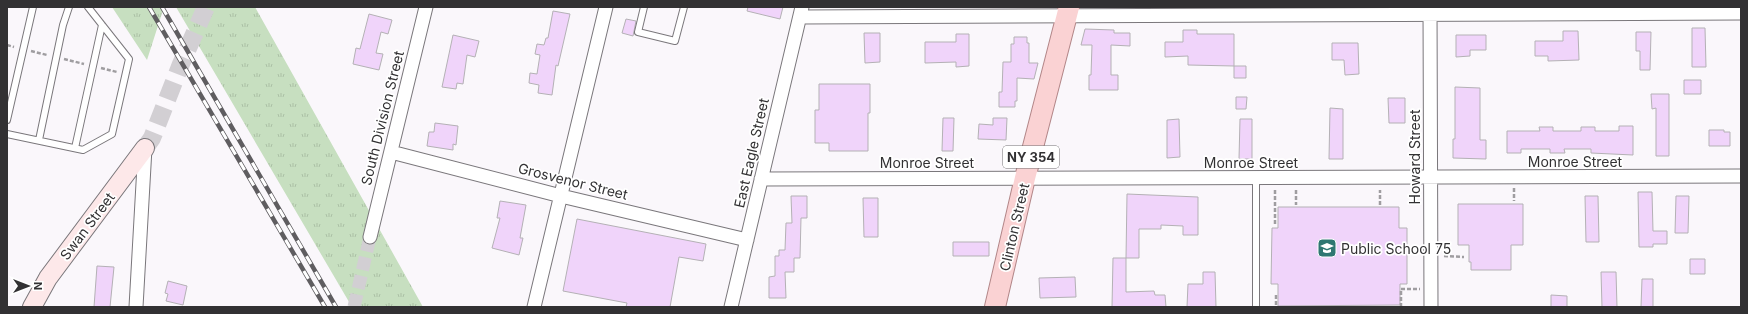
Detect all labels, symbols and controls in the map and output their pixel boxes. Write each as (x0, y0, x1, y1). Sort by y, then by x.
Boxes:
street label: South Division Street (357, 49, 407, 187)
street label: East Eagle Street (730, 96, 772, 209)
street label: Howard Street (1406, 109, 1423, 204)
road number: NY 354 (1003, 146, 1059, 168)
street label: Monroe Street (1528, 153, 1623, 170)
street label: Monroe Street (880, 154, 975, 171)
street label: Monroe Street (1204, 154, 1299, 171)
street label: Grosvenor Street (516, 159, 630, 203)
street label: Clinton Street (996, 181, 1032, 273)
street label: Swan Street (56, 189, 118, 263)
school or university icon: Public School 75 (1316, 237, 1338, 259)
place label: Public School 75 (1341, 240, 1451, 257)
north arrow (8, 266, 48, 306)
text: N (31, 282, 45, 290)

